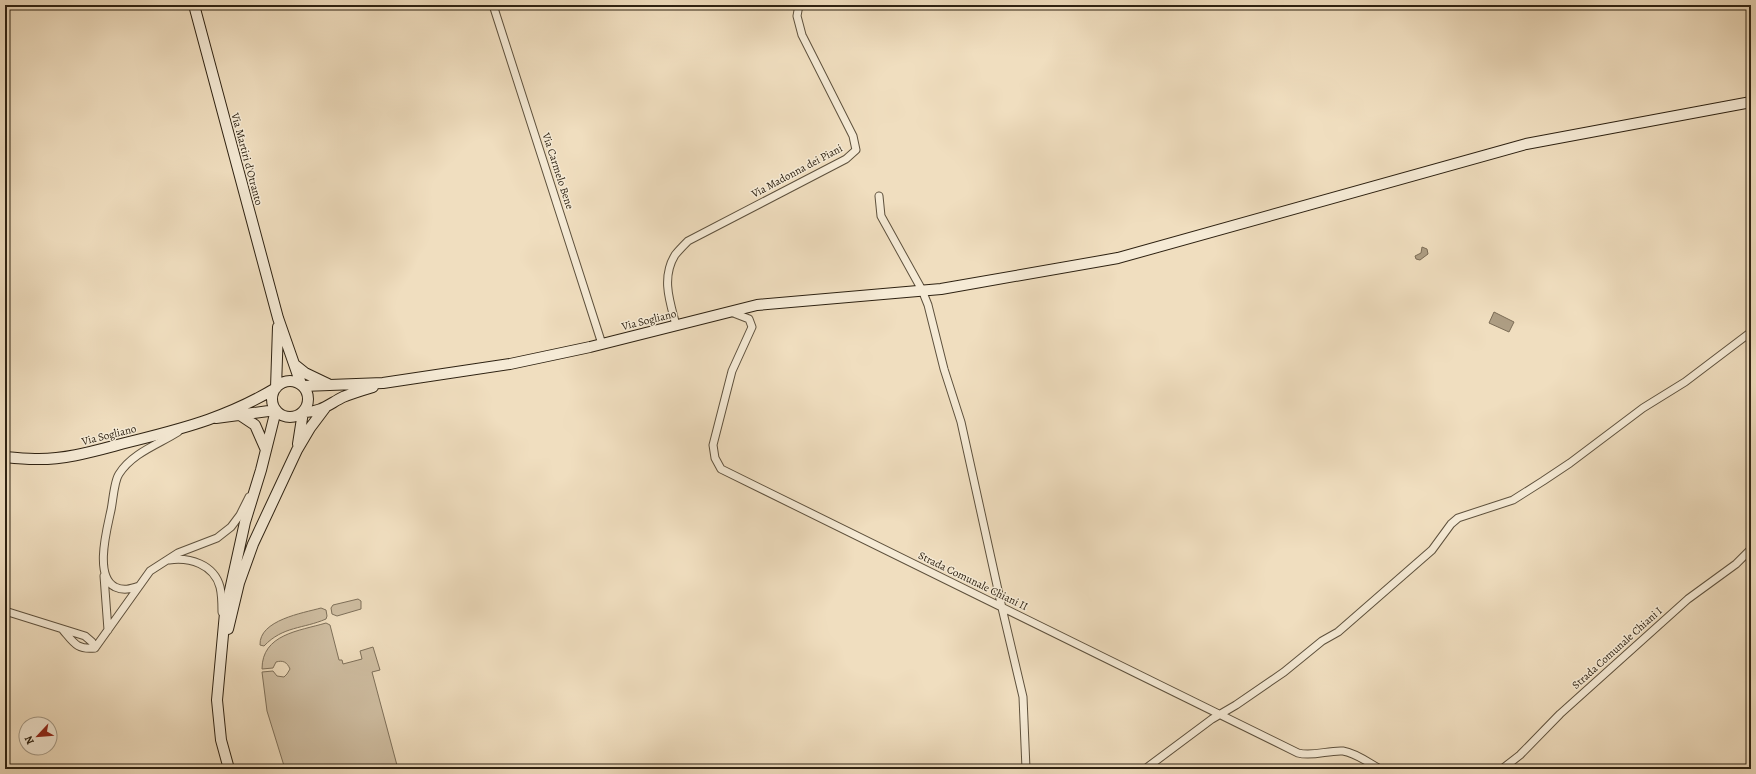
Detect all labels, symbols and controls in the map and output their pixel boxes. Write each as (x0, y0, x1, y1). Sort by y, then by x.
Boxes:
street label: Via Martiri d'Otranto (227, 110, 267, 207)
street label: Via Carmelo Bene (538, 130, 577, 211)
street label: Via Madonna dei Piani (748, 141, 845, 202)
street label: Via Sogliano (619, 306, 678, 334)
street label: Via Sogliano (79, 421, 138, 449)
street label: Strada Comunale Chiani II (916, 548, 1030, 614)
street label: Strada Comunale Chiani I (1569, 603, 1665, 693)
north arrow (18, 716, 58, 756)
text: N (21, 733, 38, 747)

